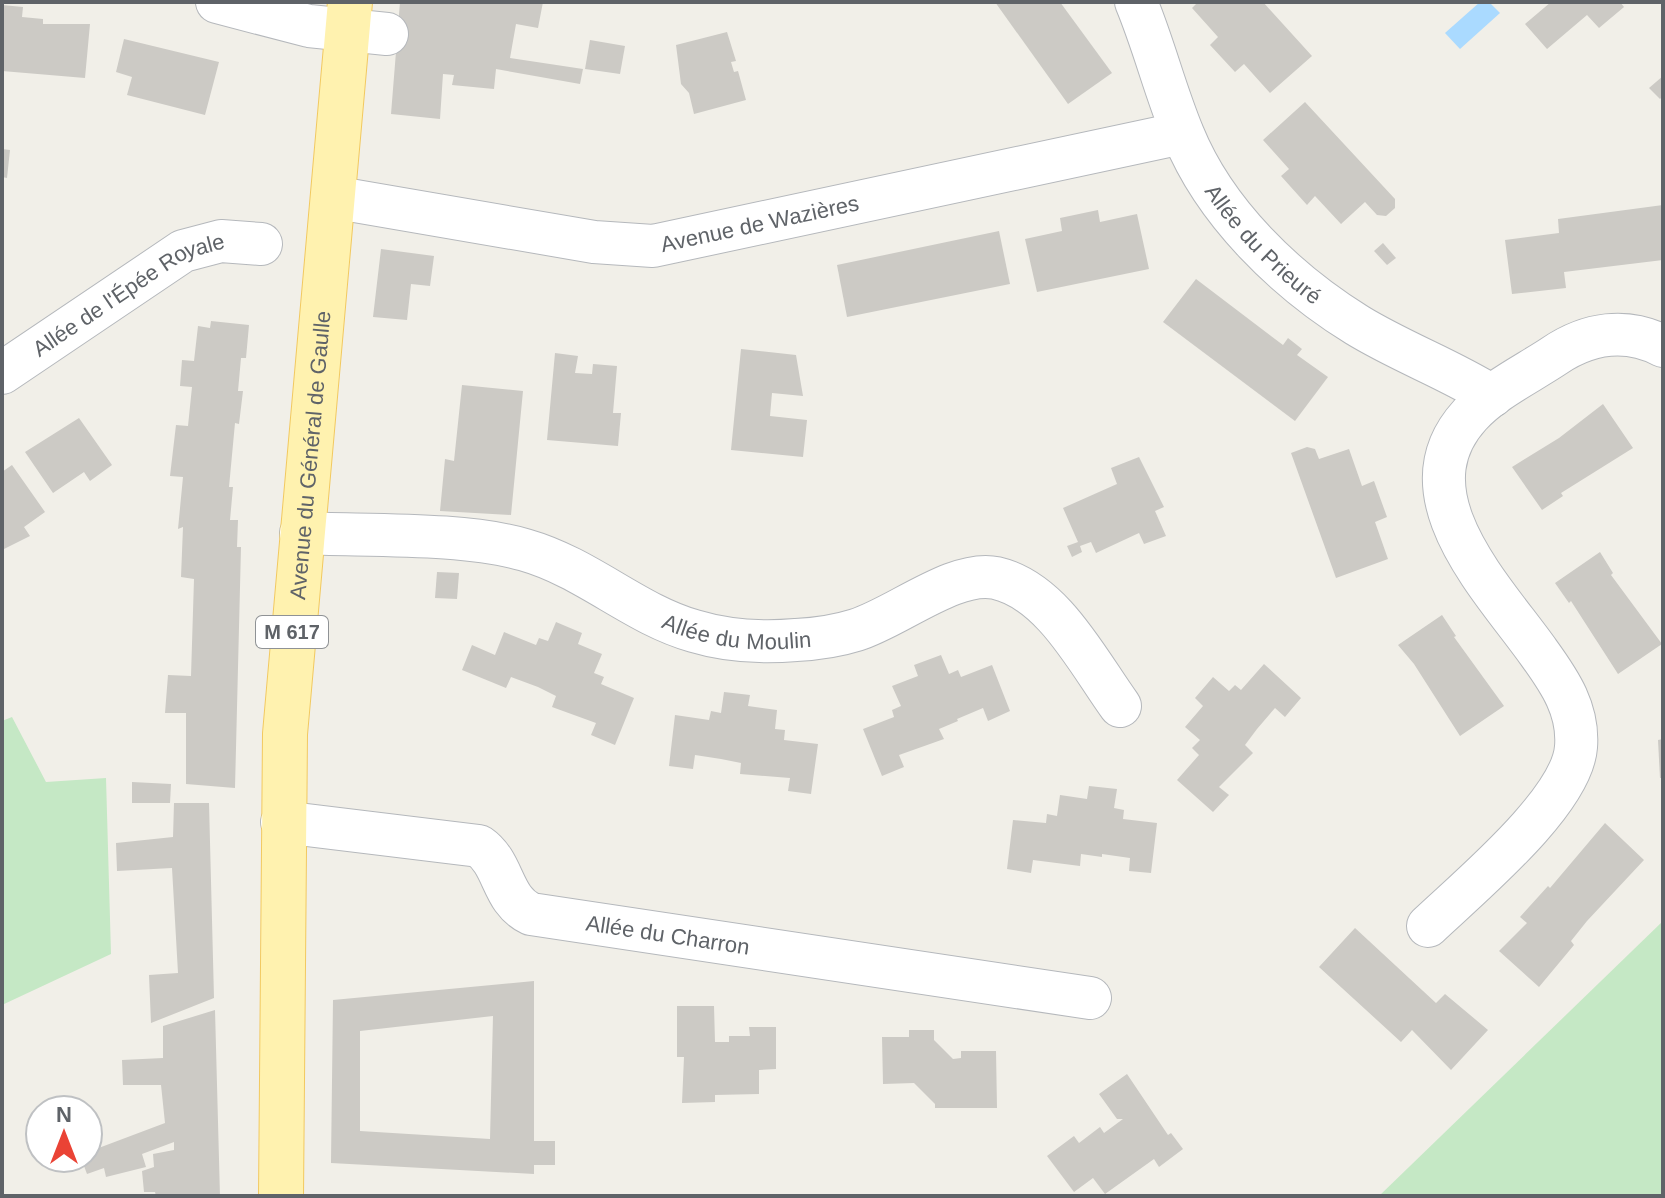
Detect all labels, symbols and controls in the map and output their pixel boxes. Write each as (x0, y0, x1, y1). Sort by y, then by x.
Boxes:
street label: Allée du Prieuré (1200, 180, 1326, 309)
street label: Avenue de Wazières (658, 190, 861, 257)
street label: Allée de l'Épée Royale (28, 228, 227, 361)
street label: Avenue du Général de Gaulle (284, 310, 335, 601)
street label: Allée du Moulin (659, 608, 812, 654)
road number: M 617 (256, 616, 328, 648)
street label: Allée du Charron (584, 910, 751, 959)
north arrow (24, 1094, 104, 1174)
text: N (56, 1102, 72, 1127)

